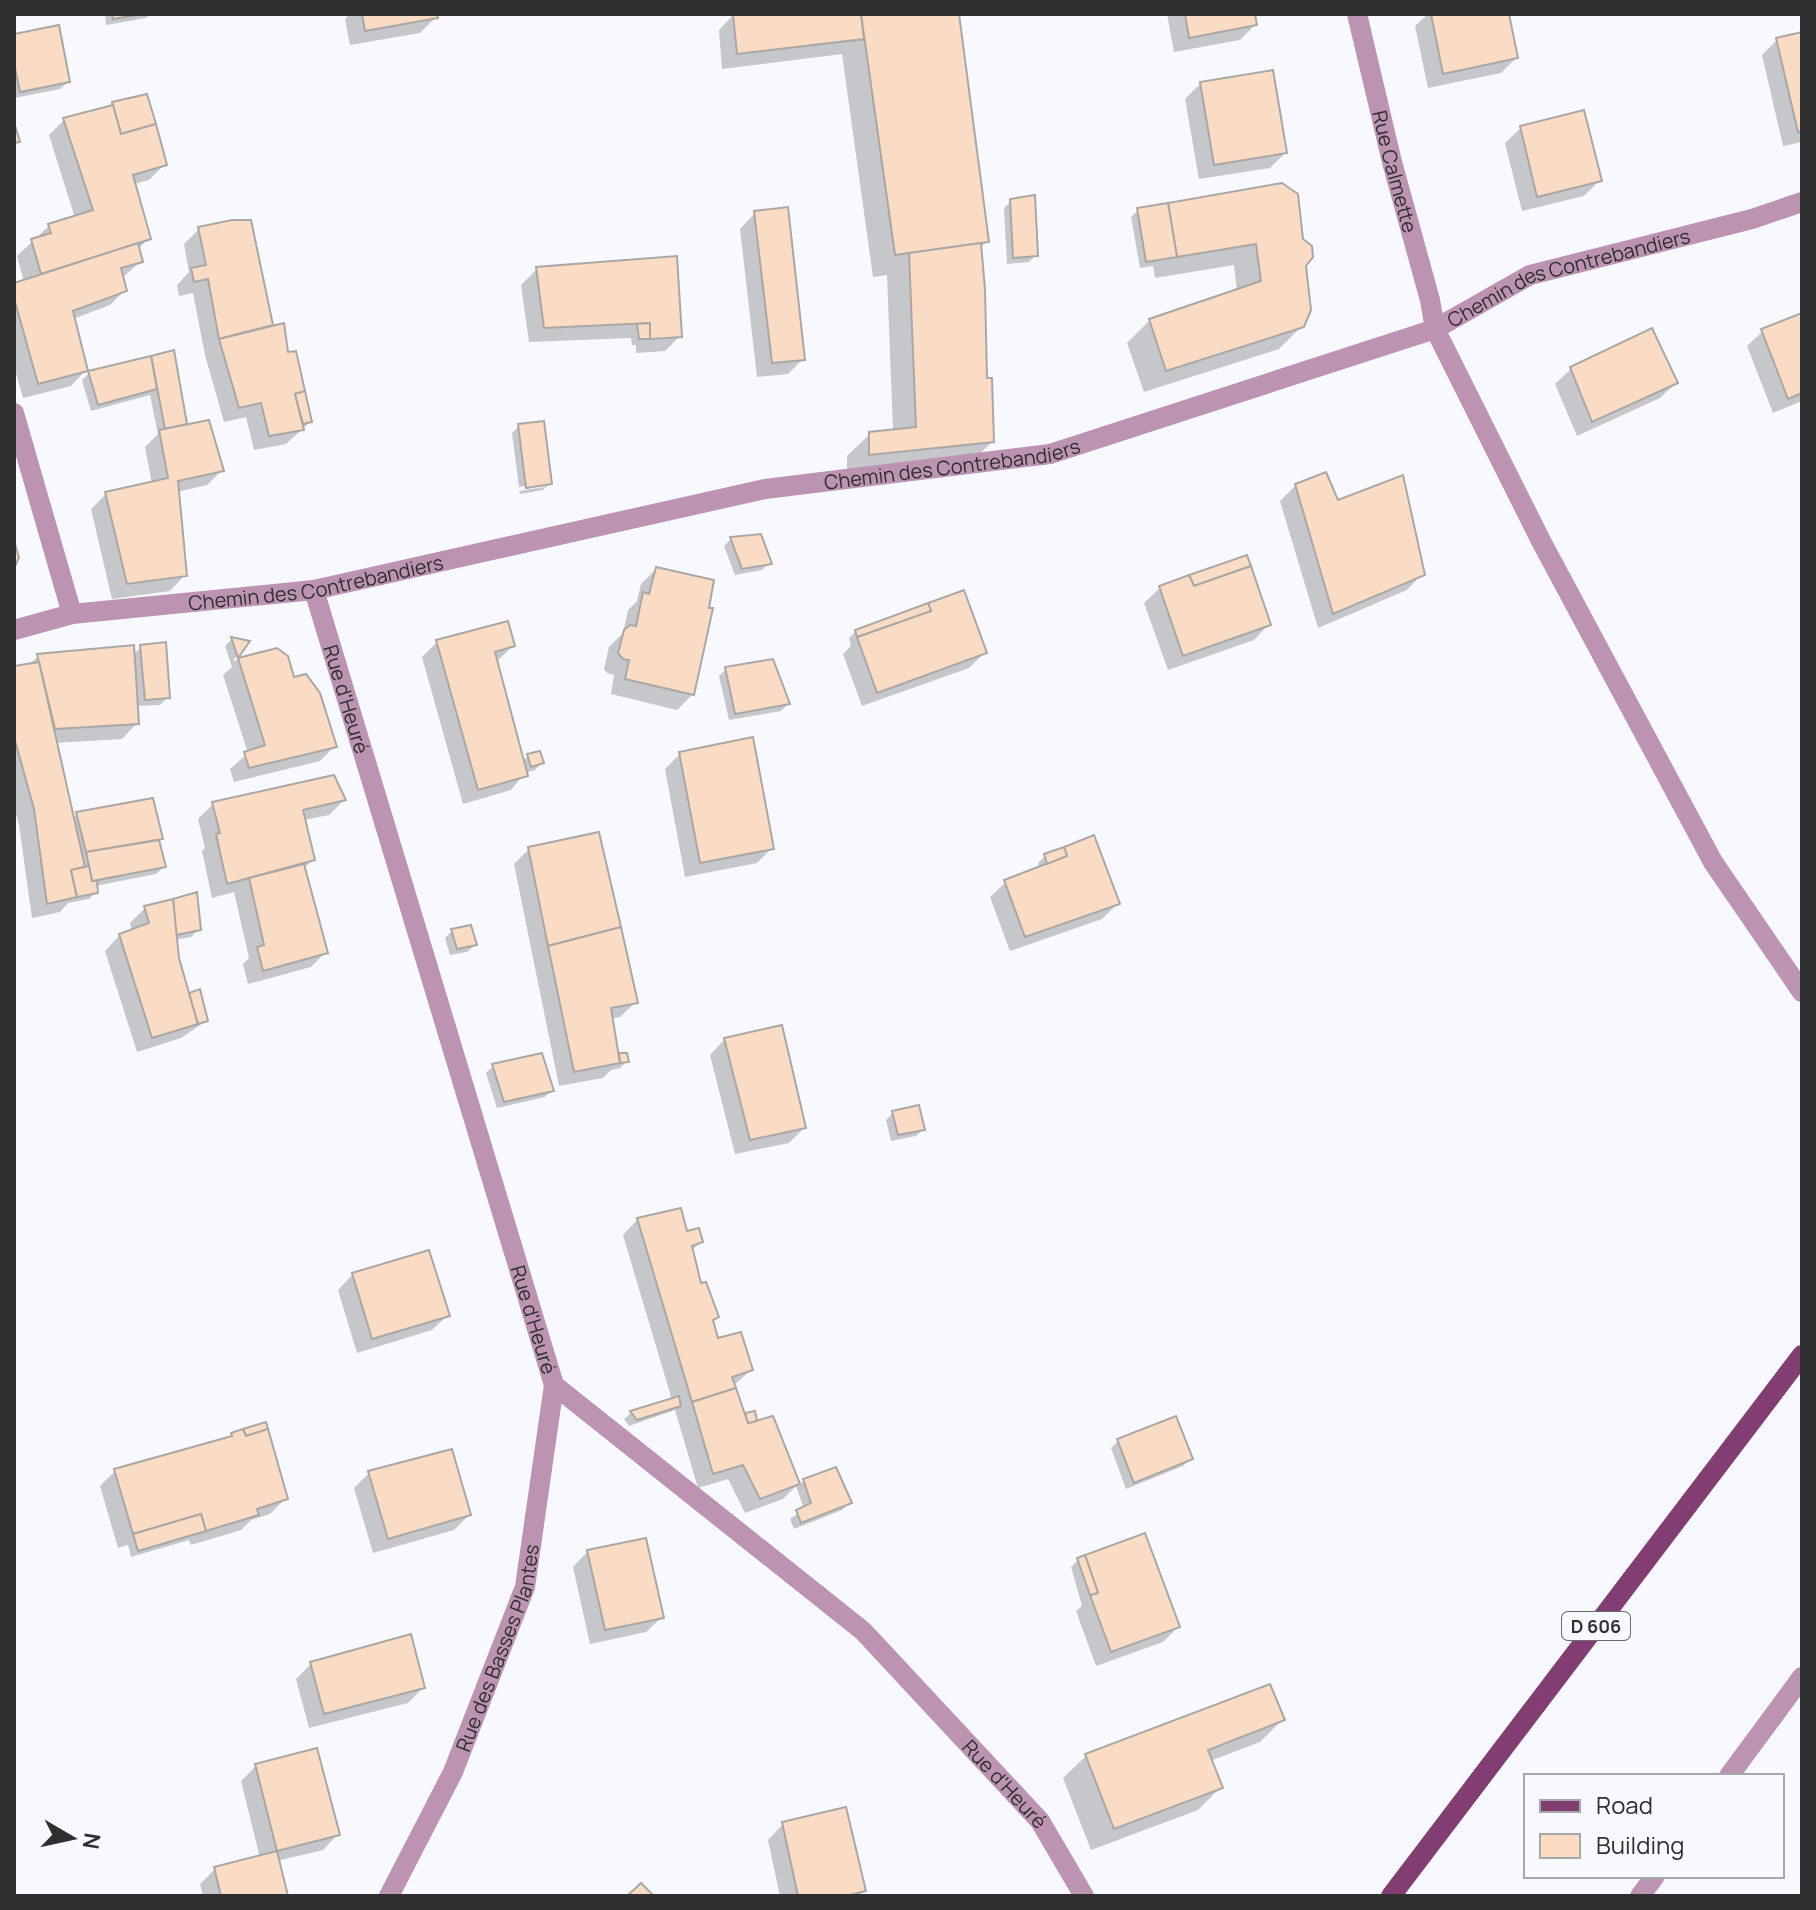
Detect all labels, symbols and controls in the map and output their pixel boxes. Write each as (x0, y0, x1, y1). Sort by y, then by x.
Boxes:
street label: Rue Calmette (1367, 107, 1424, 236)
street label: Chemin des Contrebandiers (1442, 222, 1693, 333)
street label: Chemin des Contrebandiers (822, 432, 1083, 495)
street label: Chemin des Contrebandiers (187, 548, 446, 616)
street label: Rue d'Heuré (318, 641, 376, 757)
street label: Rue d'Heuré (505, 1262, 563, 1377)
street label: Rue des Basses Plantes (449, 1542, 544, 1755)
road number: D 606 (1562, 1612, 1630, 1640)
street label: Rue d'Heuré (957, 1733, 1053, 1834)
legend (1524, 1774, 1784, 1878)
text: Road (1596, 1788, 1653, 1821)
north arrow (32, 1798, 112, 1878)
text: Building (1596, 1828, 1684, 1861)
text: N (76, 1831, 108, 1851)

